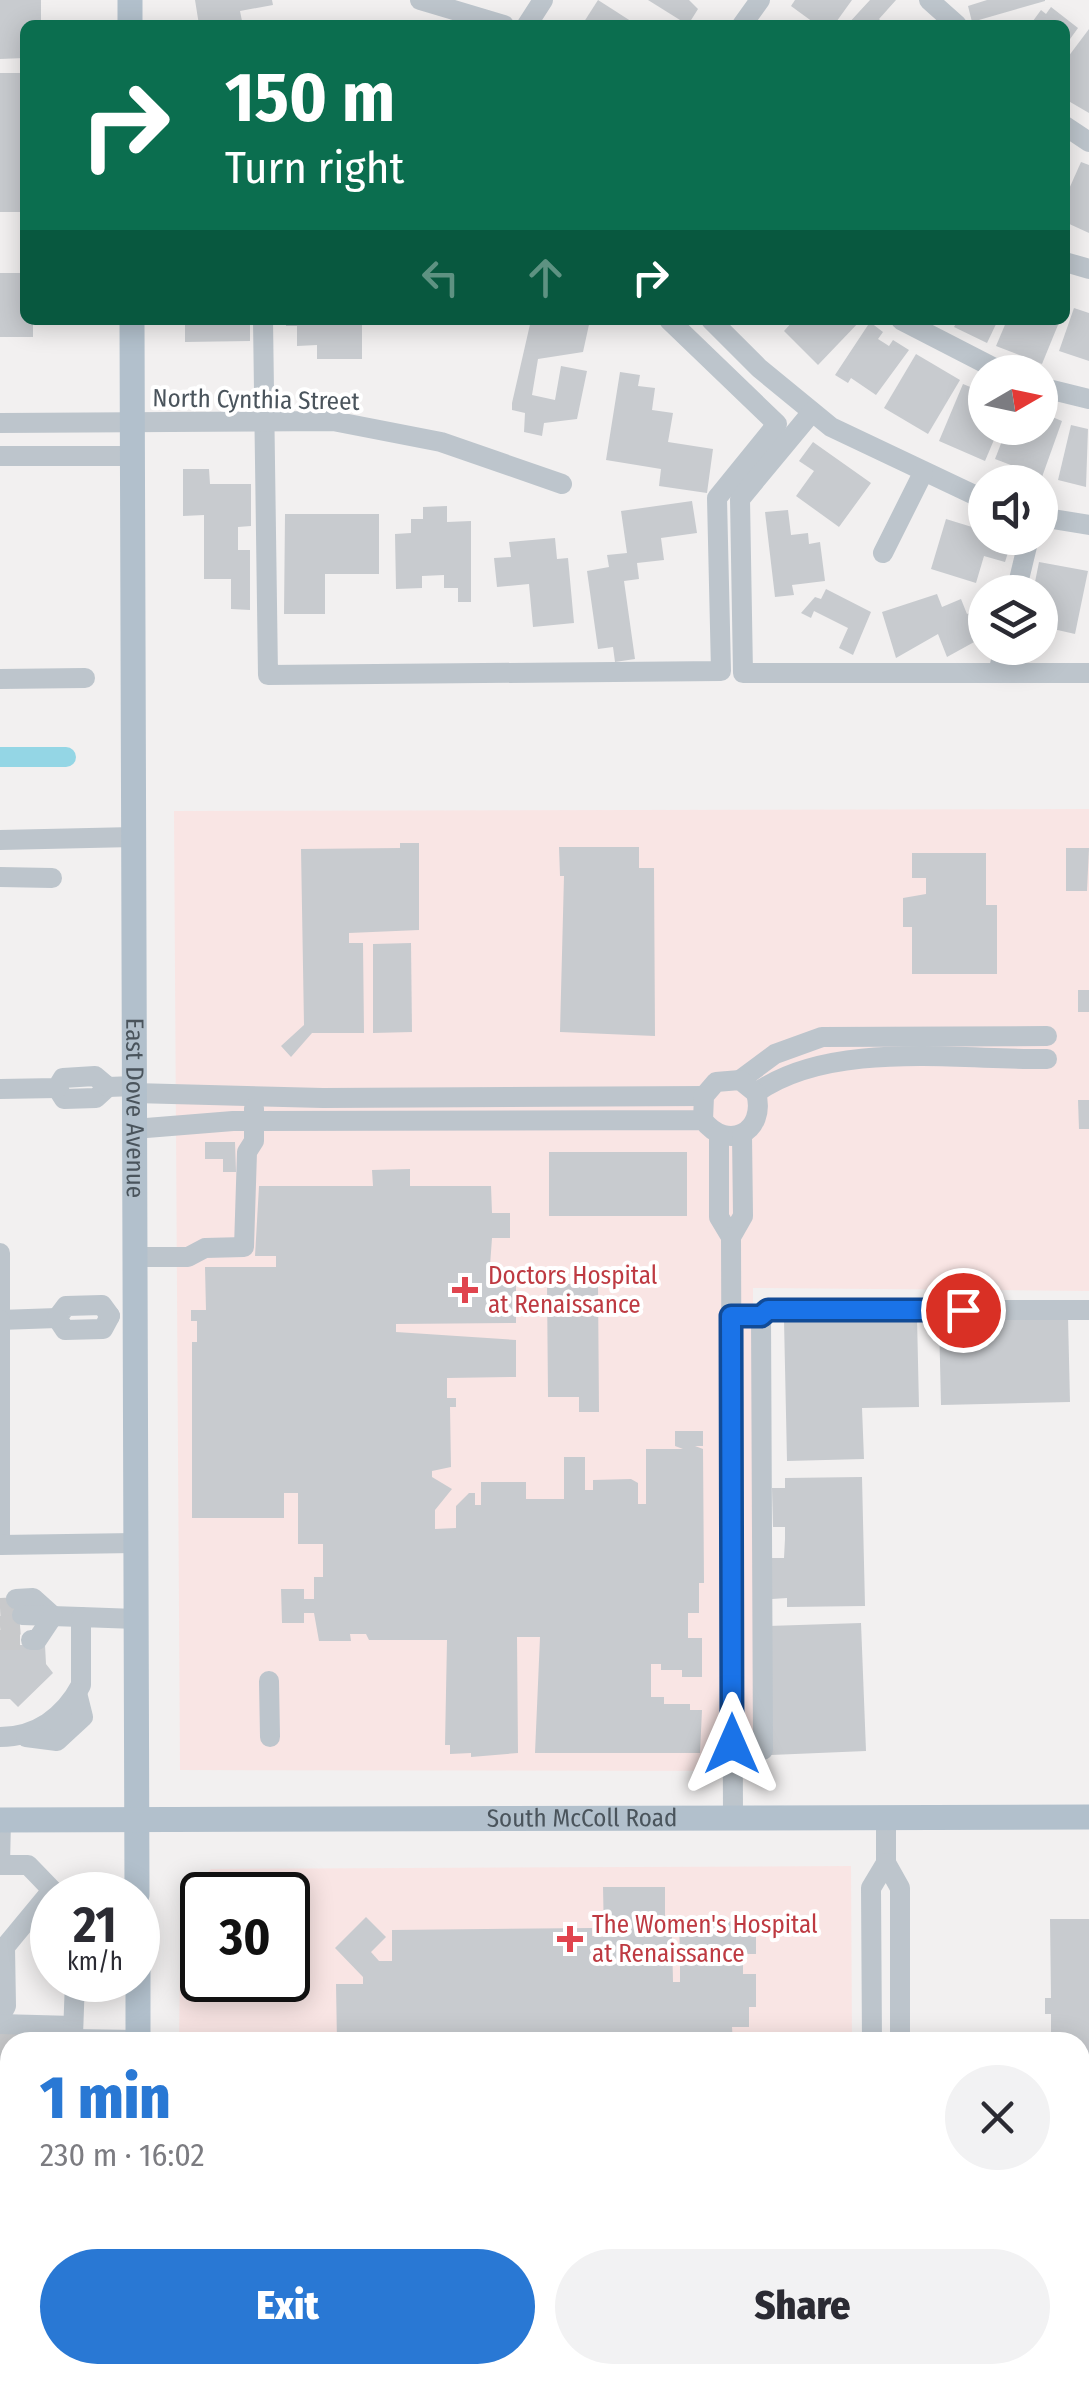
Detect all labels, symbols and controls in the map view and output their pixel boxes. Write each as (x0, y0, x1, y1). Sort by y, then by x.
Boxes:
text: 150 m (225, 56, 395, 140)
icon: right (60, 60, 190, 190)
text: Turn right (225, 141, 404, 195)
icon: left (413, 250, 468, 305)
icon: ahead (518, 250, 573, 305)
icon: right (623, 250, 678, 305)
north arrow (968, 355, 1058, 445)
map controls (968, 355, 1058, 665)
street label: North Cynthia Street (152, 383, 361, 417)
button: sound (968, 465, 1058, 555)
button: layers (968, 575, 1058, 665)
street label: East Dove Avenue (119, 1018, 150, 1198)
place label: Doctors Hospital at Renaissance (488, 1261, 658, 1320)
pin (921, 1268, 1006, 1353)
marker: Doctors Hospital at Renaissance (452, 1277, 478, 1303)
icon: arrive (936, 1283, 991, 1338)
position arrow (680, 1692, 784, 1796)
street label: South McColl Road (487, 1803, 677, 1834)
speed limit sign: 30 (180, 1872, 310, 2002)
text: 21 (73, 1895, 117, 1955)
place label: The Women's Hospital at Renaissance (592, 1910, 818, 1969)
marker: The Women's Hospital at Renaissance (557, 1926, 583, 1952)
text: km/h (67, 1947, 123, 1977)
text: 1 min (40, 2062, 171, 2134)
button: close (945, 2065, 1050, 2170)
text: 230 m · 16:02 (40, 2136, 205, 2174)
button: Exit (40, 2249, 535, 2364)
button: Share (555, 2249, 1050, 2364)

